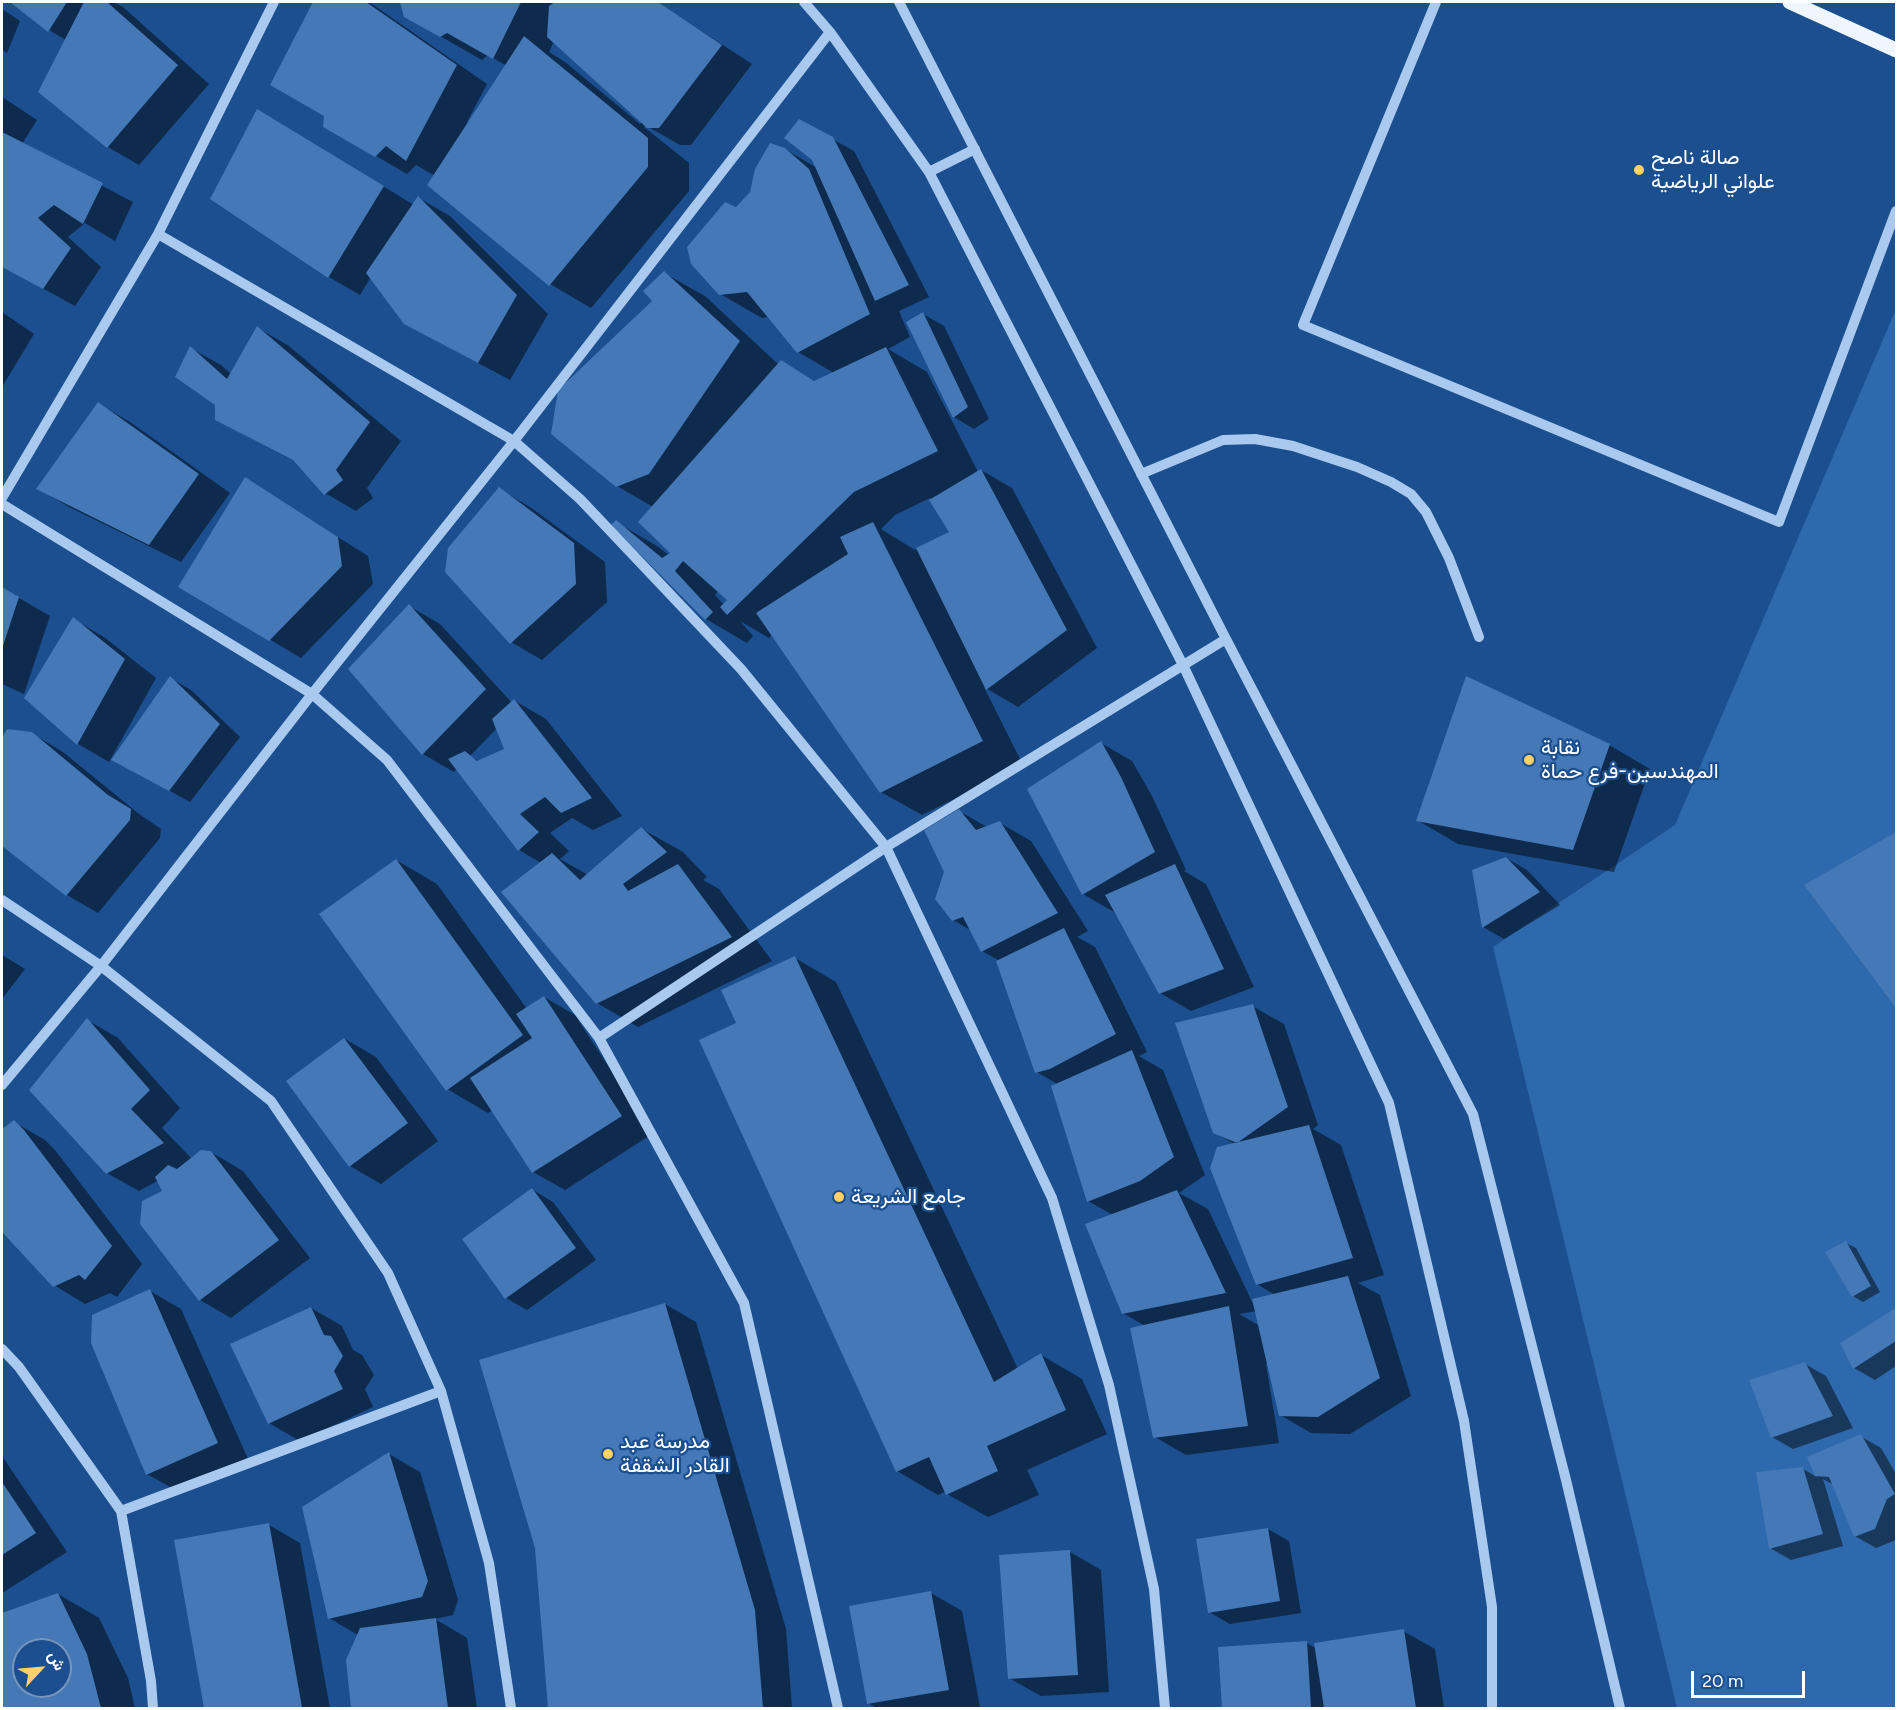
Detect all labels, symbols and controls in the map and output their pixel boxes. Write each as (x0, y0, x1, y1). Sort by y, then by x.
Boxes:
place label: صالة ناصح علواني الرياضية (1651, 145, 1775, 195)
marker: صالة ناصح علواني الرياضية (1632, 163, 1646, 177)
place label: نقابة المهندسين-فرع حماة (1541, 735, 1719, 785)
marker: نقابة المهندسين-فرع حماة (1522, 753, 1536, 767)
place label: جامع الشريعة (851, 1184, 966, 1210)
marker: جامع الشريعة (832, 1190, 846, 1204)
place label: مدرسة عبد القادر الشقفة (620, 1429, 730, 1479)
marker: مدرسة عبد القادر الشقفة (601, 1447, 615, 1461)
north arrow (12, 1638, 72, 1698)
text: ش (44, 1648, 70, 1674)
scale bar (1694, 1659, 1808, 1697)
text: 20 m (1702, 1670, 1743, 1692)

